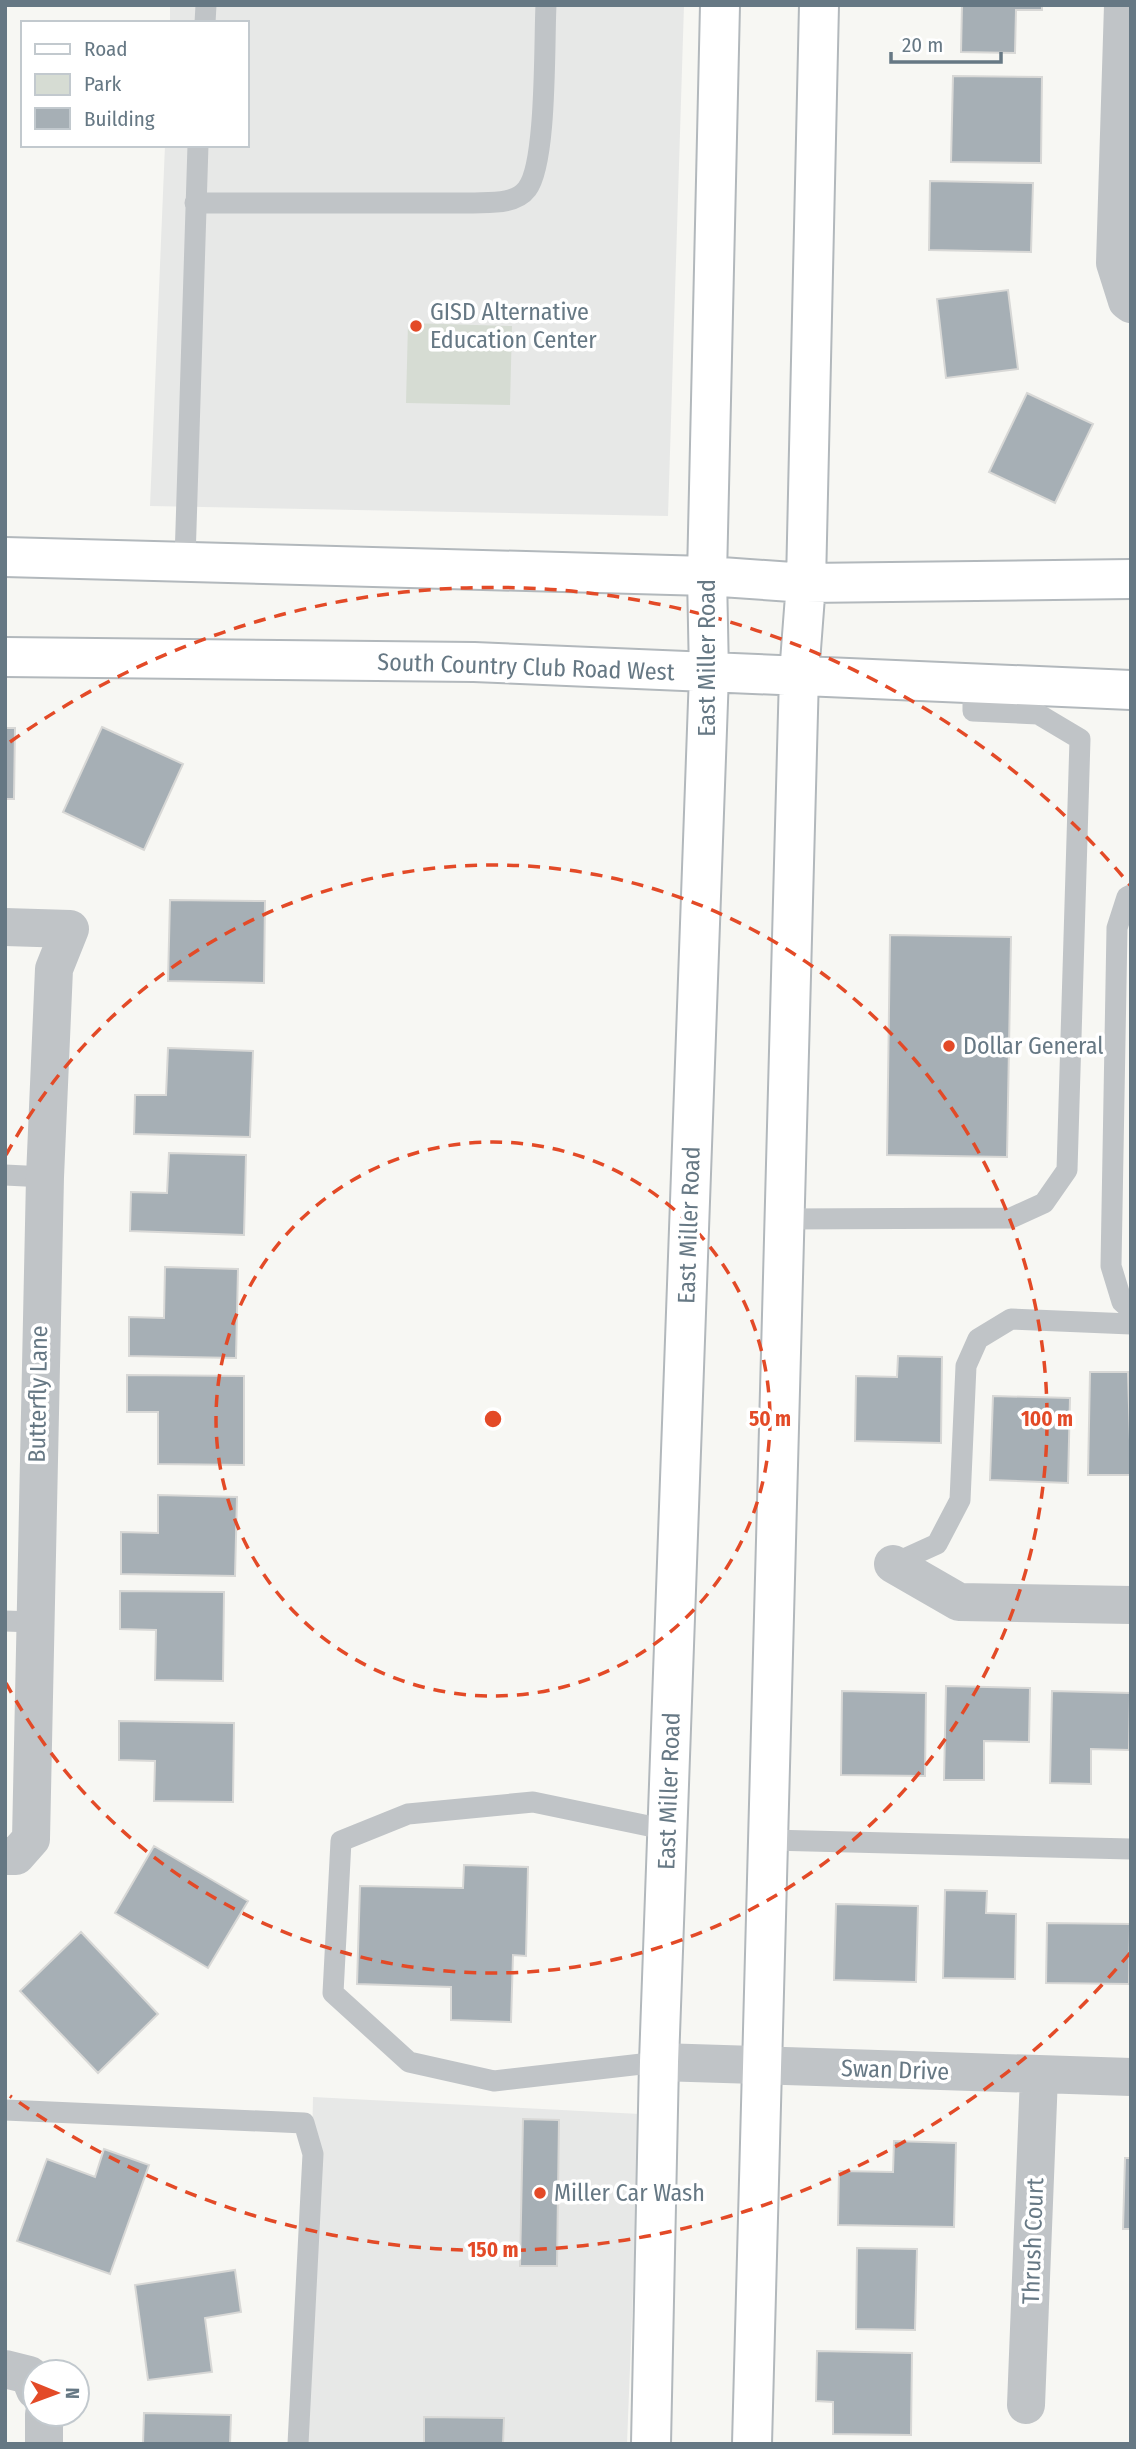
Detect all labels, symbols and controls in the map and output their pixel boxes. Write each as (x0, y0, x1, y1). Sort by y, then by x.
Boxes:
legend (21, 21, 248, 147)
scale bar (891, 21, 1001, 65)
text: 20 m (902, 32, 943, 58)
text: Road (84, 36, 128, 62)
text: Park (84, 71, 122, 97)
text: Building (84, 106, 155, 132)
place label: GISD Alternative Education Center (430, 298, 597, 354)
marker: GISD Alternative Education Center (408, 318, 424, 334)
street label: East Miller Road (693, 579, 721, 737)
street label: South Country Club Road West (377, 648, 675, 686)
place label: Dollar General (963, 1032, 1104, 1060)
marker: Dollar General (941, 1038, 957, 1054)
street label: East Miller Road (672, 1146, 706, 1304)
street label: Butterfly Lane (23, 1325, 53, 1463)
text: 50 m (749, 1406, 791, 1432)
text: 100 m (1021, 1406, 1073, 1432)
centre of rings (481, 1407, 505, 1431)
street label: East Miller Road (652, 1712, 686, 1870)
street label: Swan Drive (840, 2054, 950, 2086)
street label: Thrush Court (1017, 2177, 1049, 2305)
place label: Miller Car Wash (554, 2179, 705, 2207)
marker: Miller Car Wash (532, 2185, 548, 2201)
text: 150 m (467, 2237, 519, 2263)
north arrow (21, 2358, 91, 2428)
text: N (61, 2387, 84, 2399)

